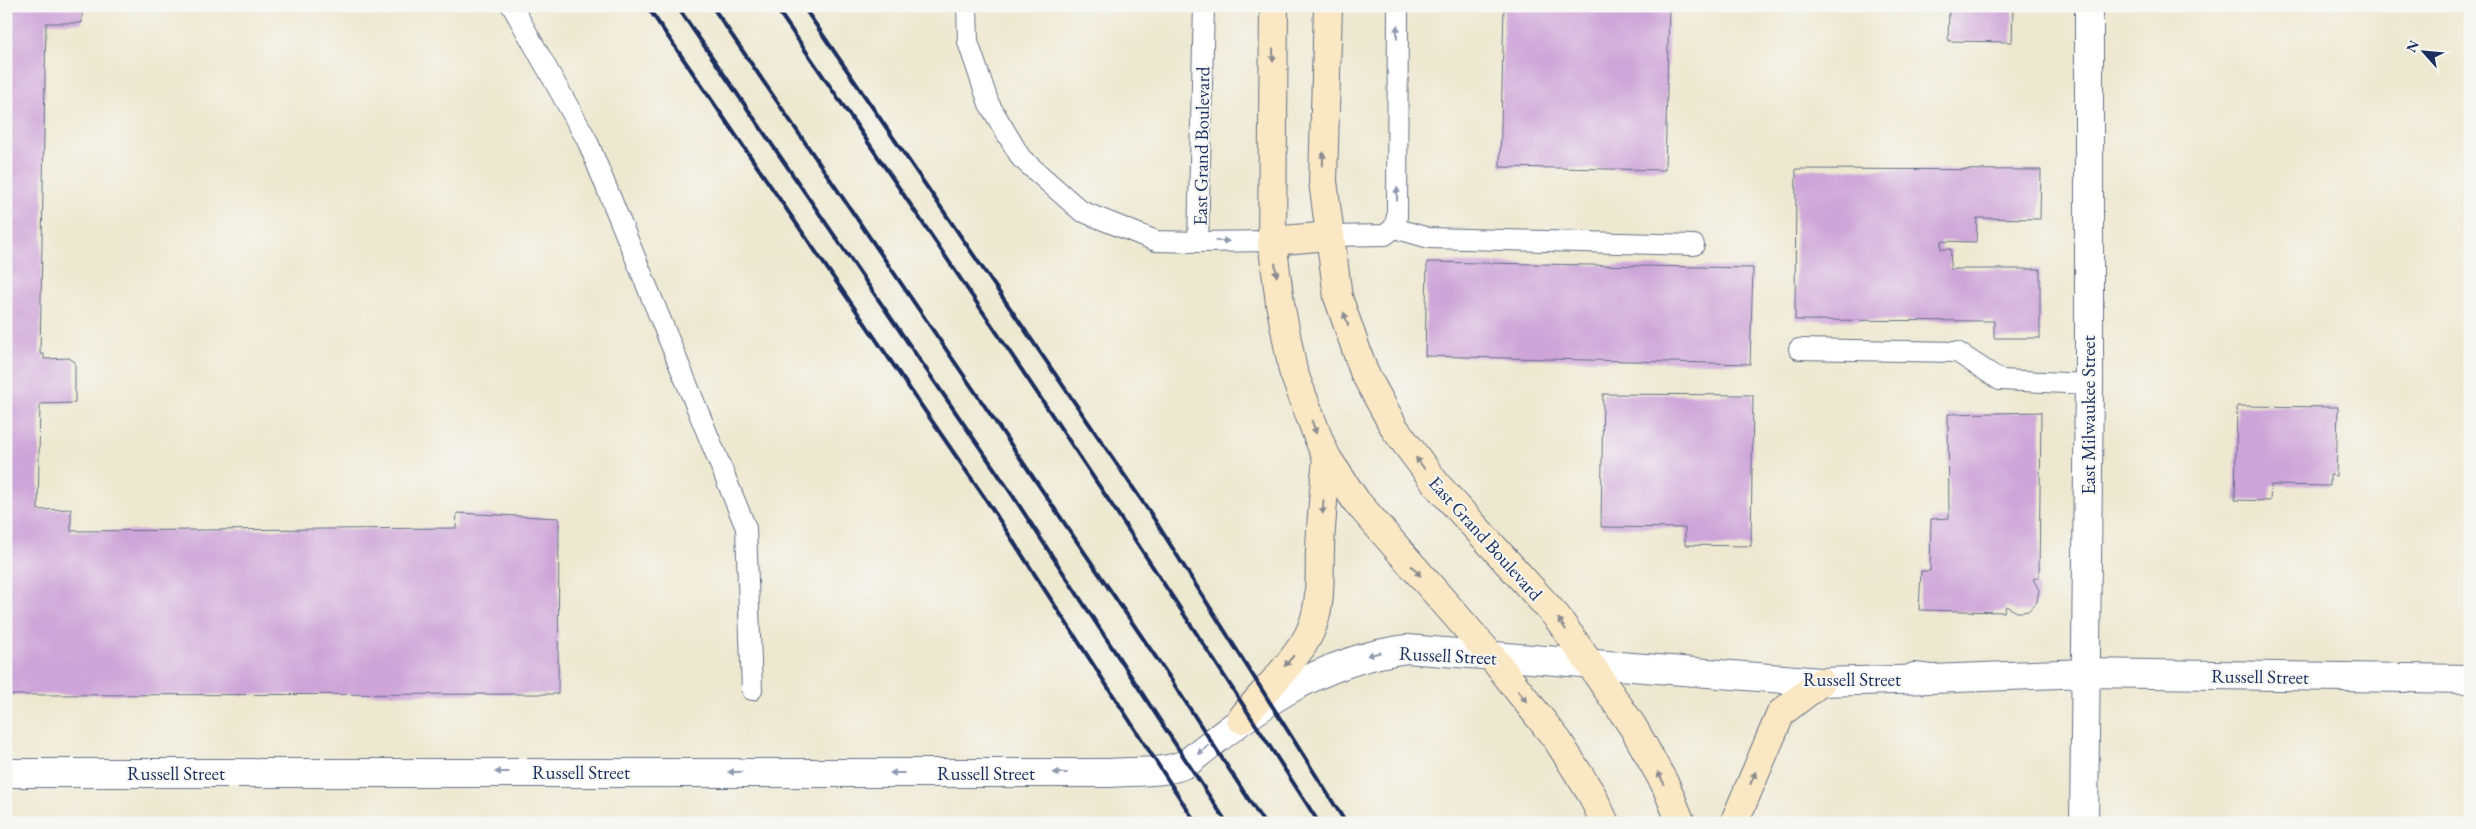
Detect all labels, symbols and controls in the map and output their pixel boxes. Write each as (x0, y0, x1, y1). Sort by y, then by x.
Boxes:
one-way arrow (1394, 23, 1402, 39)
north arrow (2398, 28, 2448, 78)
text: N (2402, 36, 2423, 55)
one-way arrow (1269, 47, 1277, 63)
street label: East Grand Boulevard (1188, 66, 1215, 226)
one-way arrow (1320, 151, 1328, 167)
one-way arrow (1393, 186, 1401, 202)
one-way arrow (1214, 237, 1230, 245)
one-way arrow (1272, 262, 1280, 278)
one-way arrow (1342, 312, 1349, 327)
street label: East Milwaukee Street (2076, 335, 2101, 495)
one-way arrow (1310, 420, 1318, 435)
one-way arrow (1415, 457, 1426, 470)
street label: East Grand Boulevard (1423, 471, 1548, 606)
one-way arrow (1319, 499, 1327, 515)
one-way arrow (1410, 564, 1422, 576)
one-way arrow (1557, 617, 1567, 631)
street label: Russell Street (1398, 640, 1498, 671)
one-way arrow (1367, 650, 1382, 658)
one-way arrow (1284, 654, 1295, 667)
street label: Russell Street (2211, 663, 2309, 690)
street label: Russell Street (1803, 667, 1901, 692)
one-way arrow (1517, 689, 1528, 702)
one-way arrow (1197, 744, 1210, 755)
street label: Russell Street (532, 760, 630, 785)
street label: Russell Street (127, 761, 225, 786)
street label: Russell Street (937, 761, 1035, 786)
one-way arrow (494, 768, 510, 776)
one-way arrow (727, 768, 743, 776)
one-way arrow (889, 768, 905, 776)
one-way arrow (1052, 769, 1068, 777)
one-way arrow (1750, 771, 1758, 785)
one-way arrow (1657, 772, 1666, 785)

